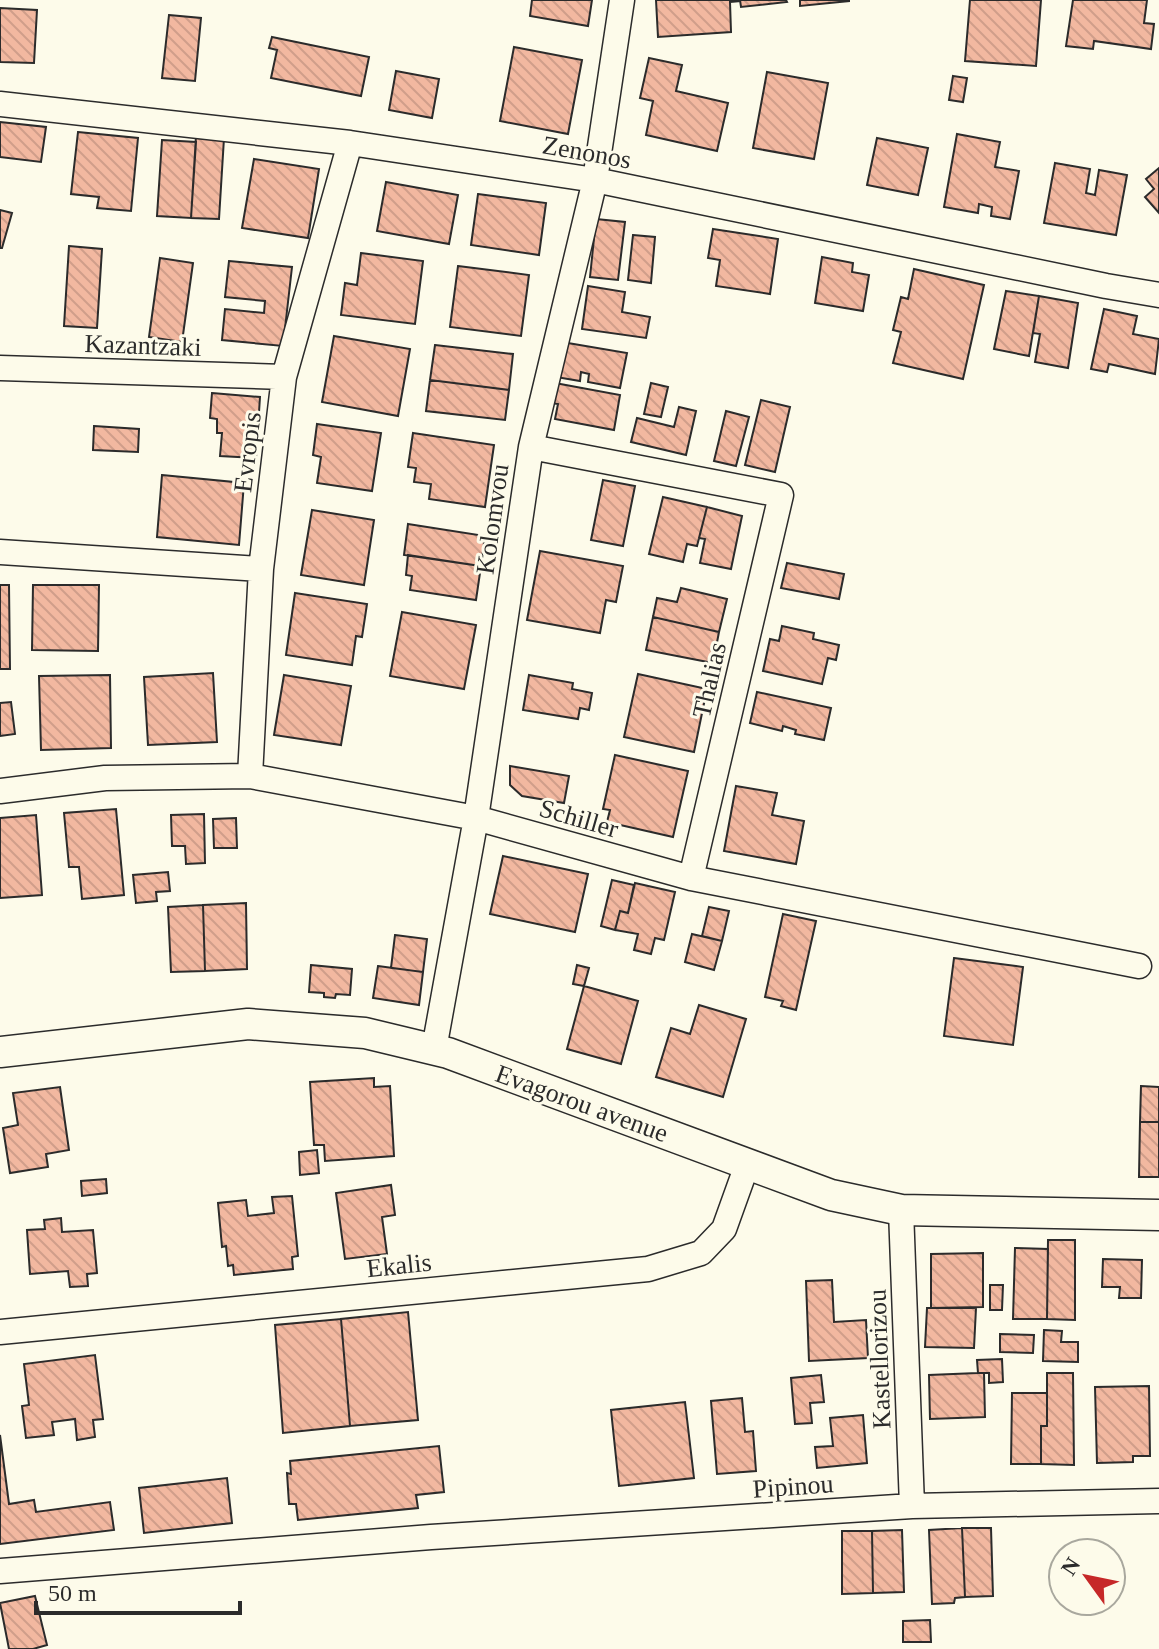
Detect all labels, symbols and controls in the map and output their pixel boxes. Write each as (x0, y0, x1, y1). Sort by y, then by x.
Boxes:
street label: Zenonos (540, 130, 634, 175)
street label: Kazantzaki (84, 329, 202, 362)
street label: Evropis (228, 410, 267, 494)
street label: Kolomvou (470, 462, 515, 576)
street label: Thalias (687, 640, 732, 721)
street label: Schiller (536, 793, 622, 844)
street label: Evagorou avenue (492, 1059, 672, 1148)
street label: Ekalis (365, 1248, 433, 1283)
street label: Kastellorizou (863, 1288, 896, 1429)
street label: Pipinou (752, 1469, 834, 1504)
north arrow (1047, 1537, 1127, 1617)
text: N (1056, 1553, 1086, 1580)
scale bar (36, 1565, 240, 1615)
text: 50 m (48, 1580, 97, 1606)

